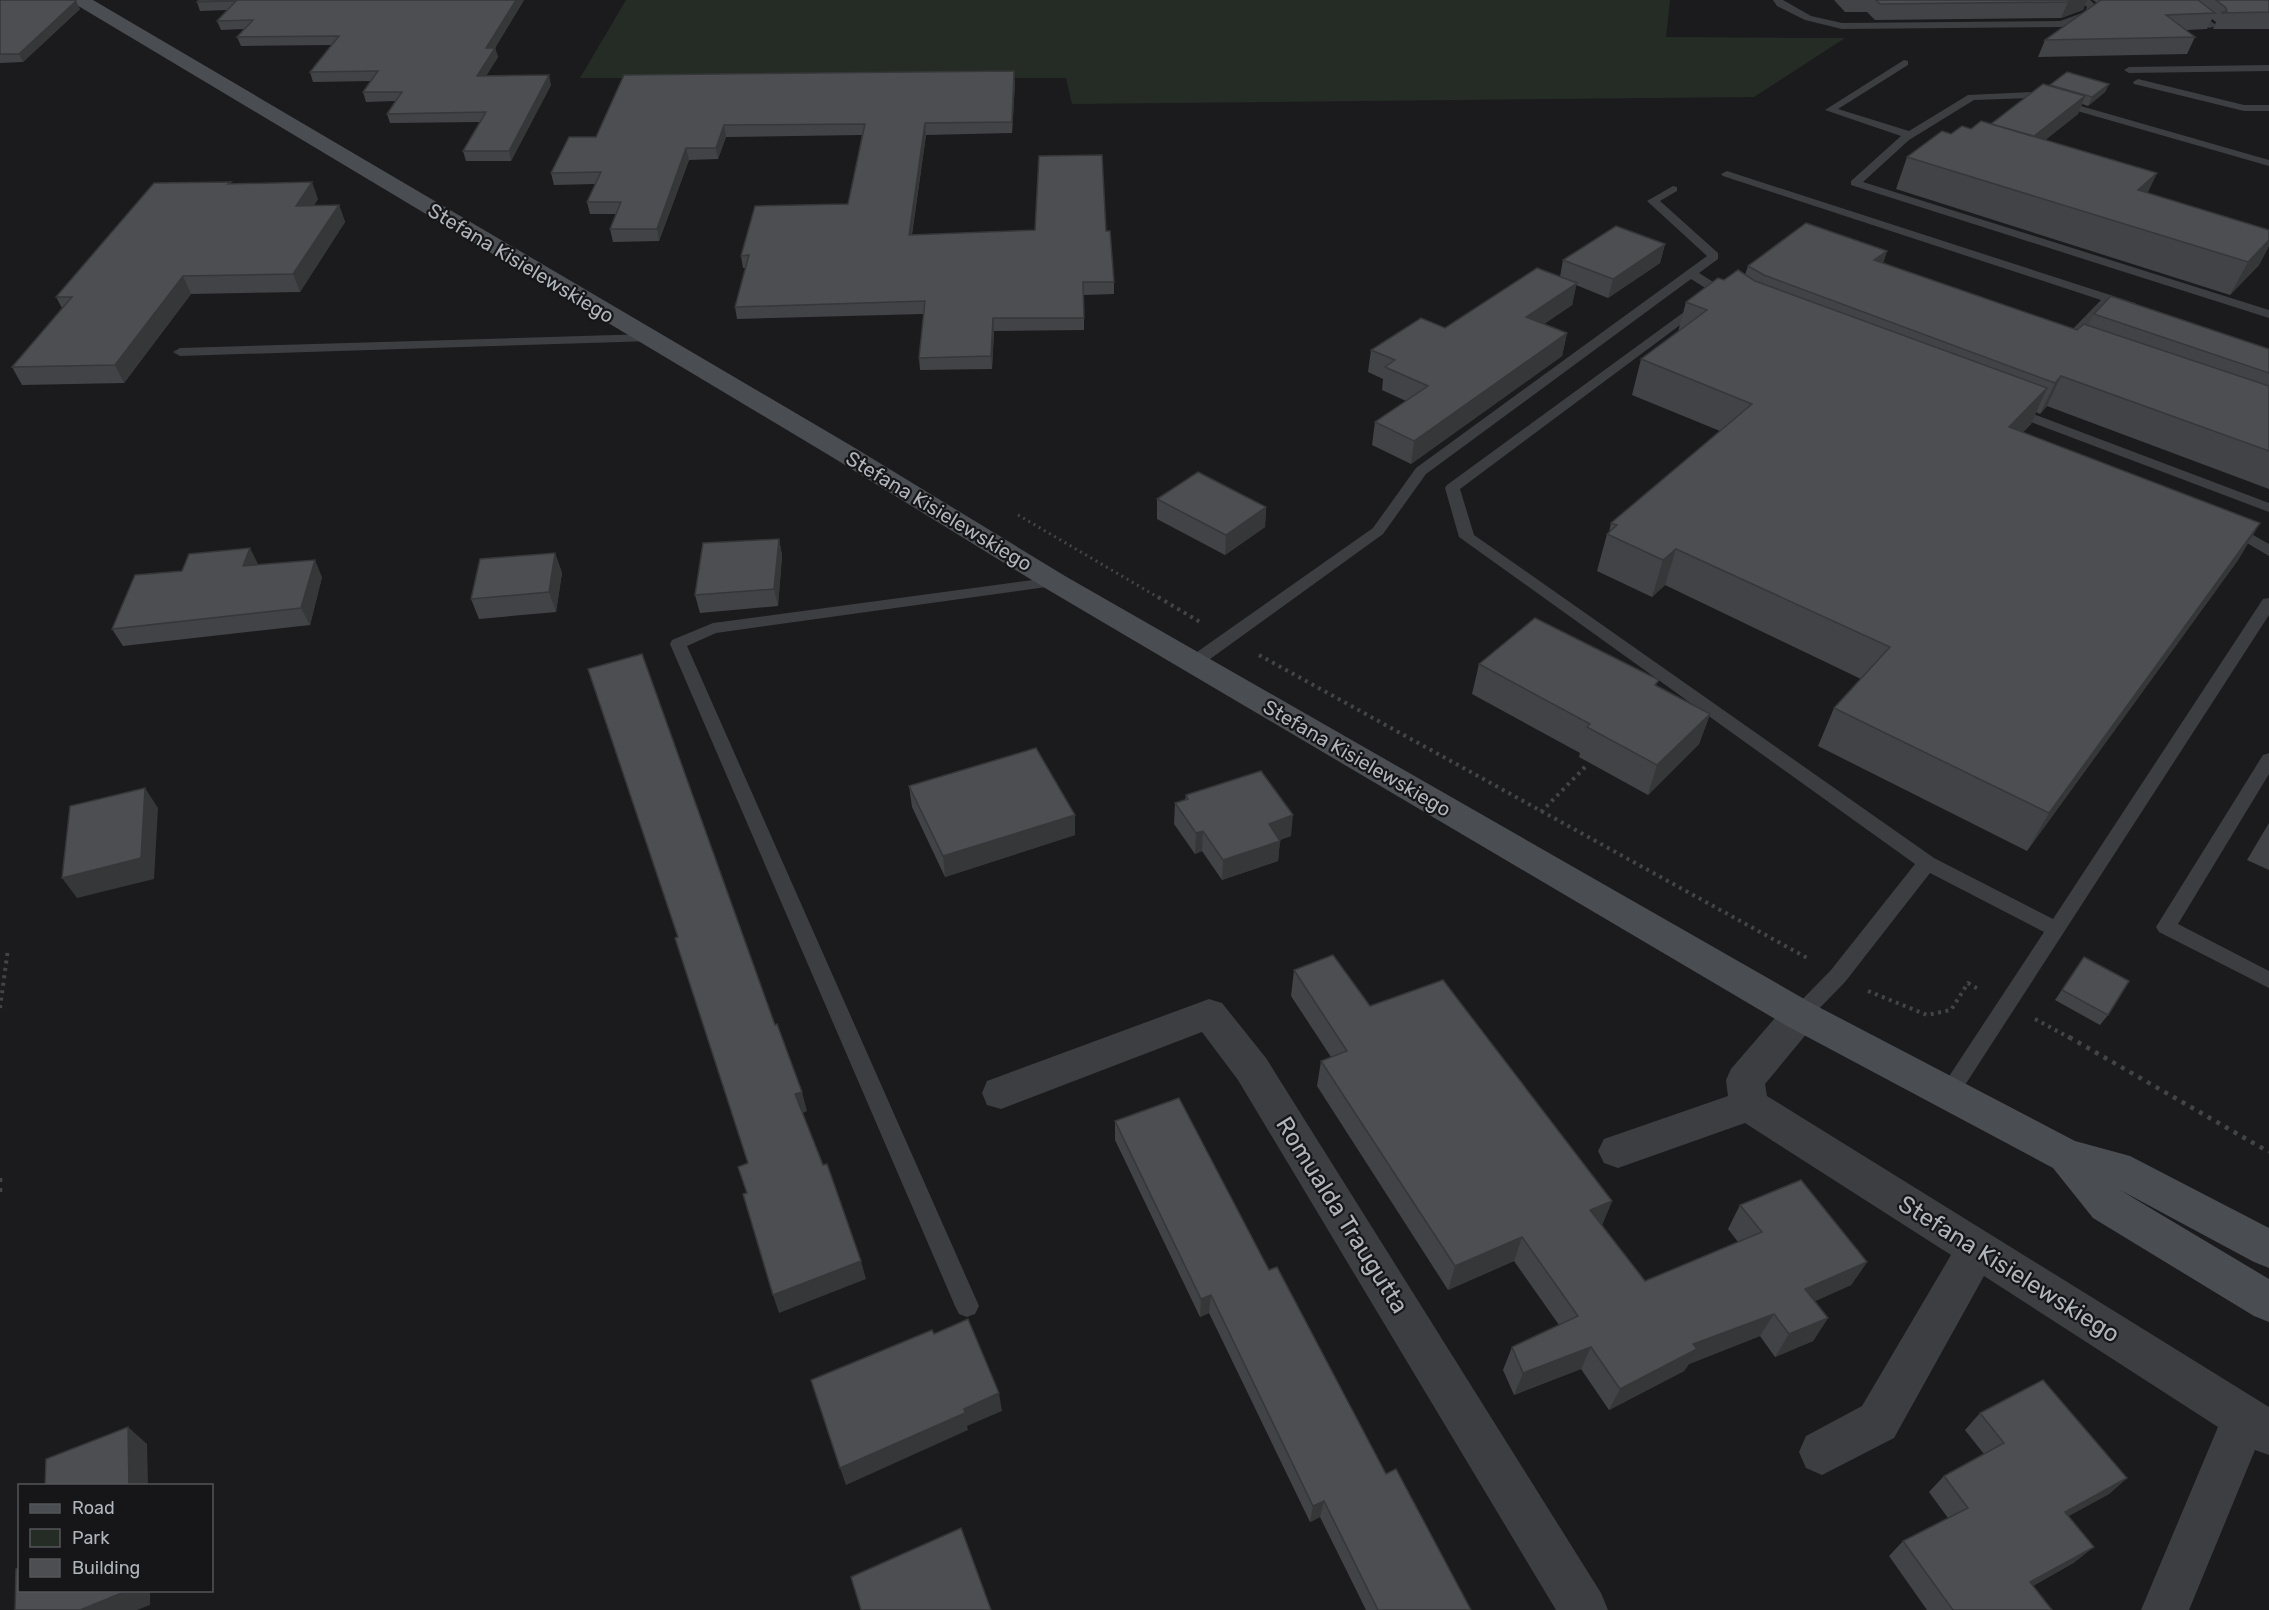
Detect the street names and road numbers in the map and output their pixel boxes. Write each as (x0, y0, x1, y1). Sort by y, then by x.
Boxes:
street label: Stefana Kisielewskiego (424, 198, 618, 328)
street label: Stefana Kisielewskiego (842, 446, 1036, 576)
street label: Stefana Kisielewskiego (1259, 694, 1455, 822)
street label: Romualda Traugutta (1270, 1112, 1414, 1318)
street label: Stefana Kisielewskiego (1893, 1190, 2125, 1348)

